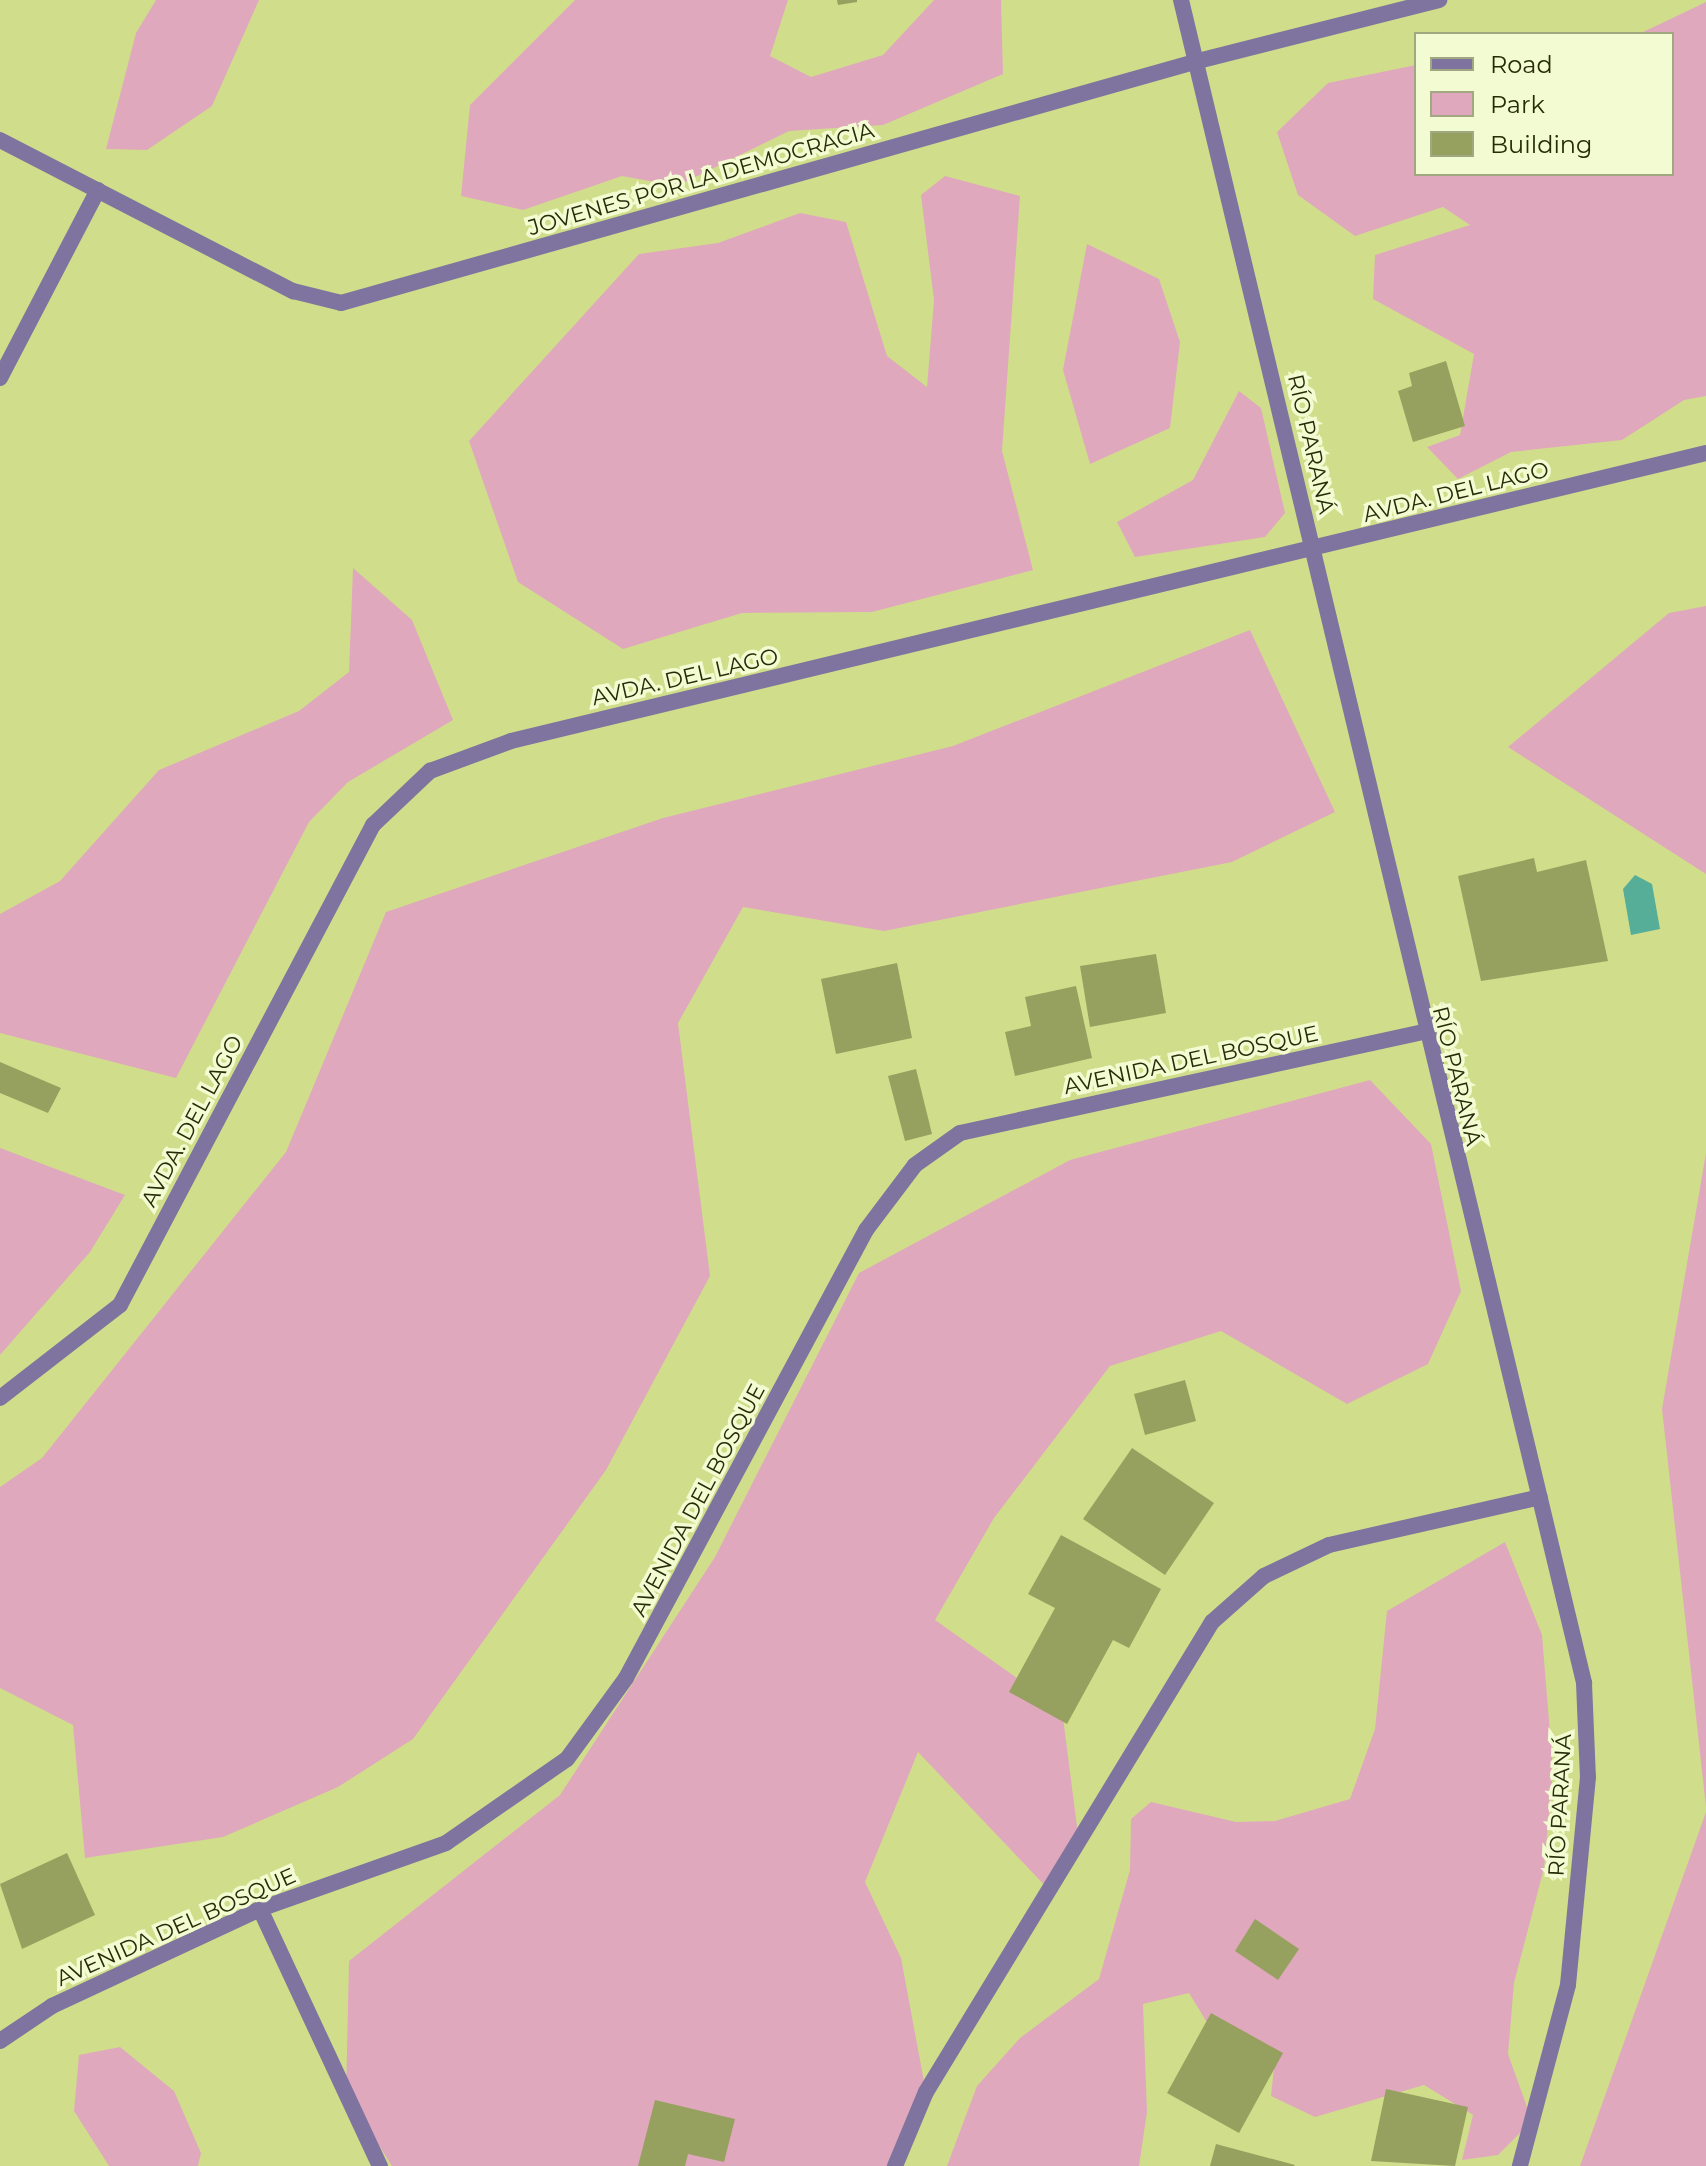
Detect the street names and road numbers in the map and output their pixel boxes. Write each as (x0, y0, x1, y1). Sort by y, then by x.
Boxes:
street label: JOVENES POR LA DEMOCRACIA (525, 117, 877, 241)
street label: RÍO PARANÁ (1282, 372, 1340, 516)
street label: AVDA. DEL LAGO (1360, 456, 1552, 528)
street label: AVDA. DEL LAGO (589, 643, 781, 711)
street label: RÍO PARANÁ (1427, 1004, 1487, 1148)
street label: AVENIDA DEL BOSQUE (1061, 1020, 1321, 1100)
street label: AVDA. DEL LAGO (136, 1031, 248, 1211)
street label: AVENIDA DEL BOSQUE (625, 1379, 771, 1621)
street label: RÍO PARANÁ (1543, 1733, 1577, 1877)
street label: AVENIDA DEL BOSQUE (52, 1862, 300, 1992)

